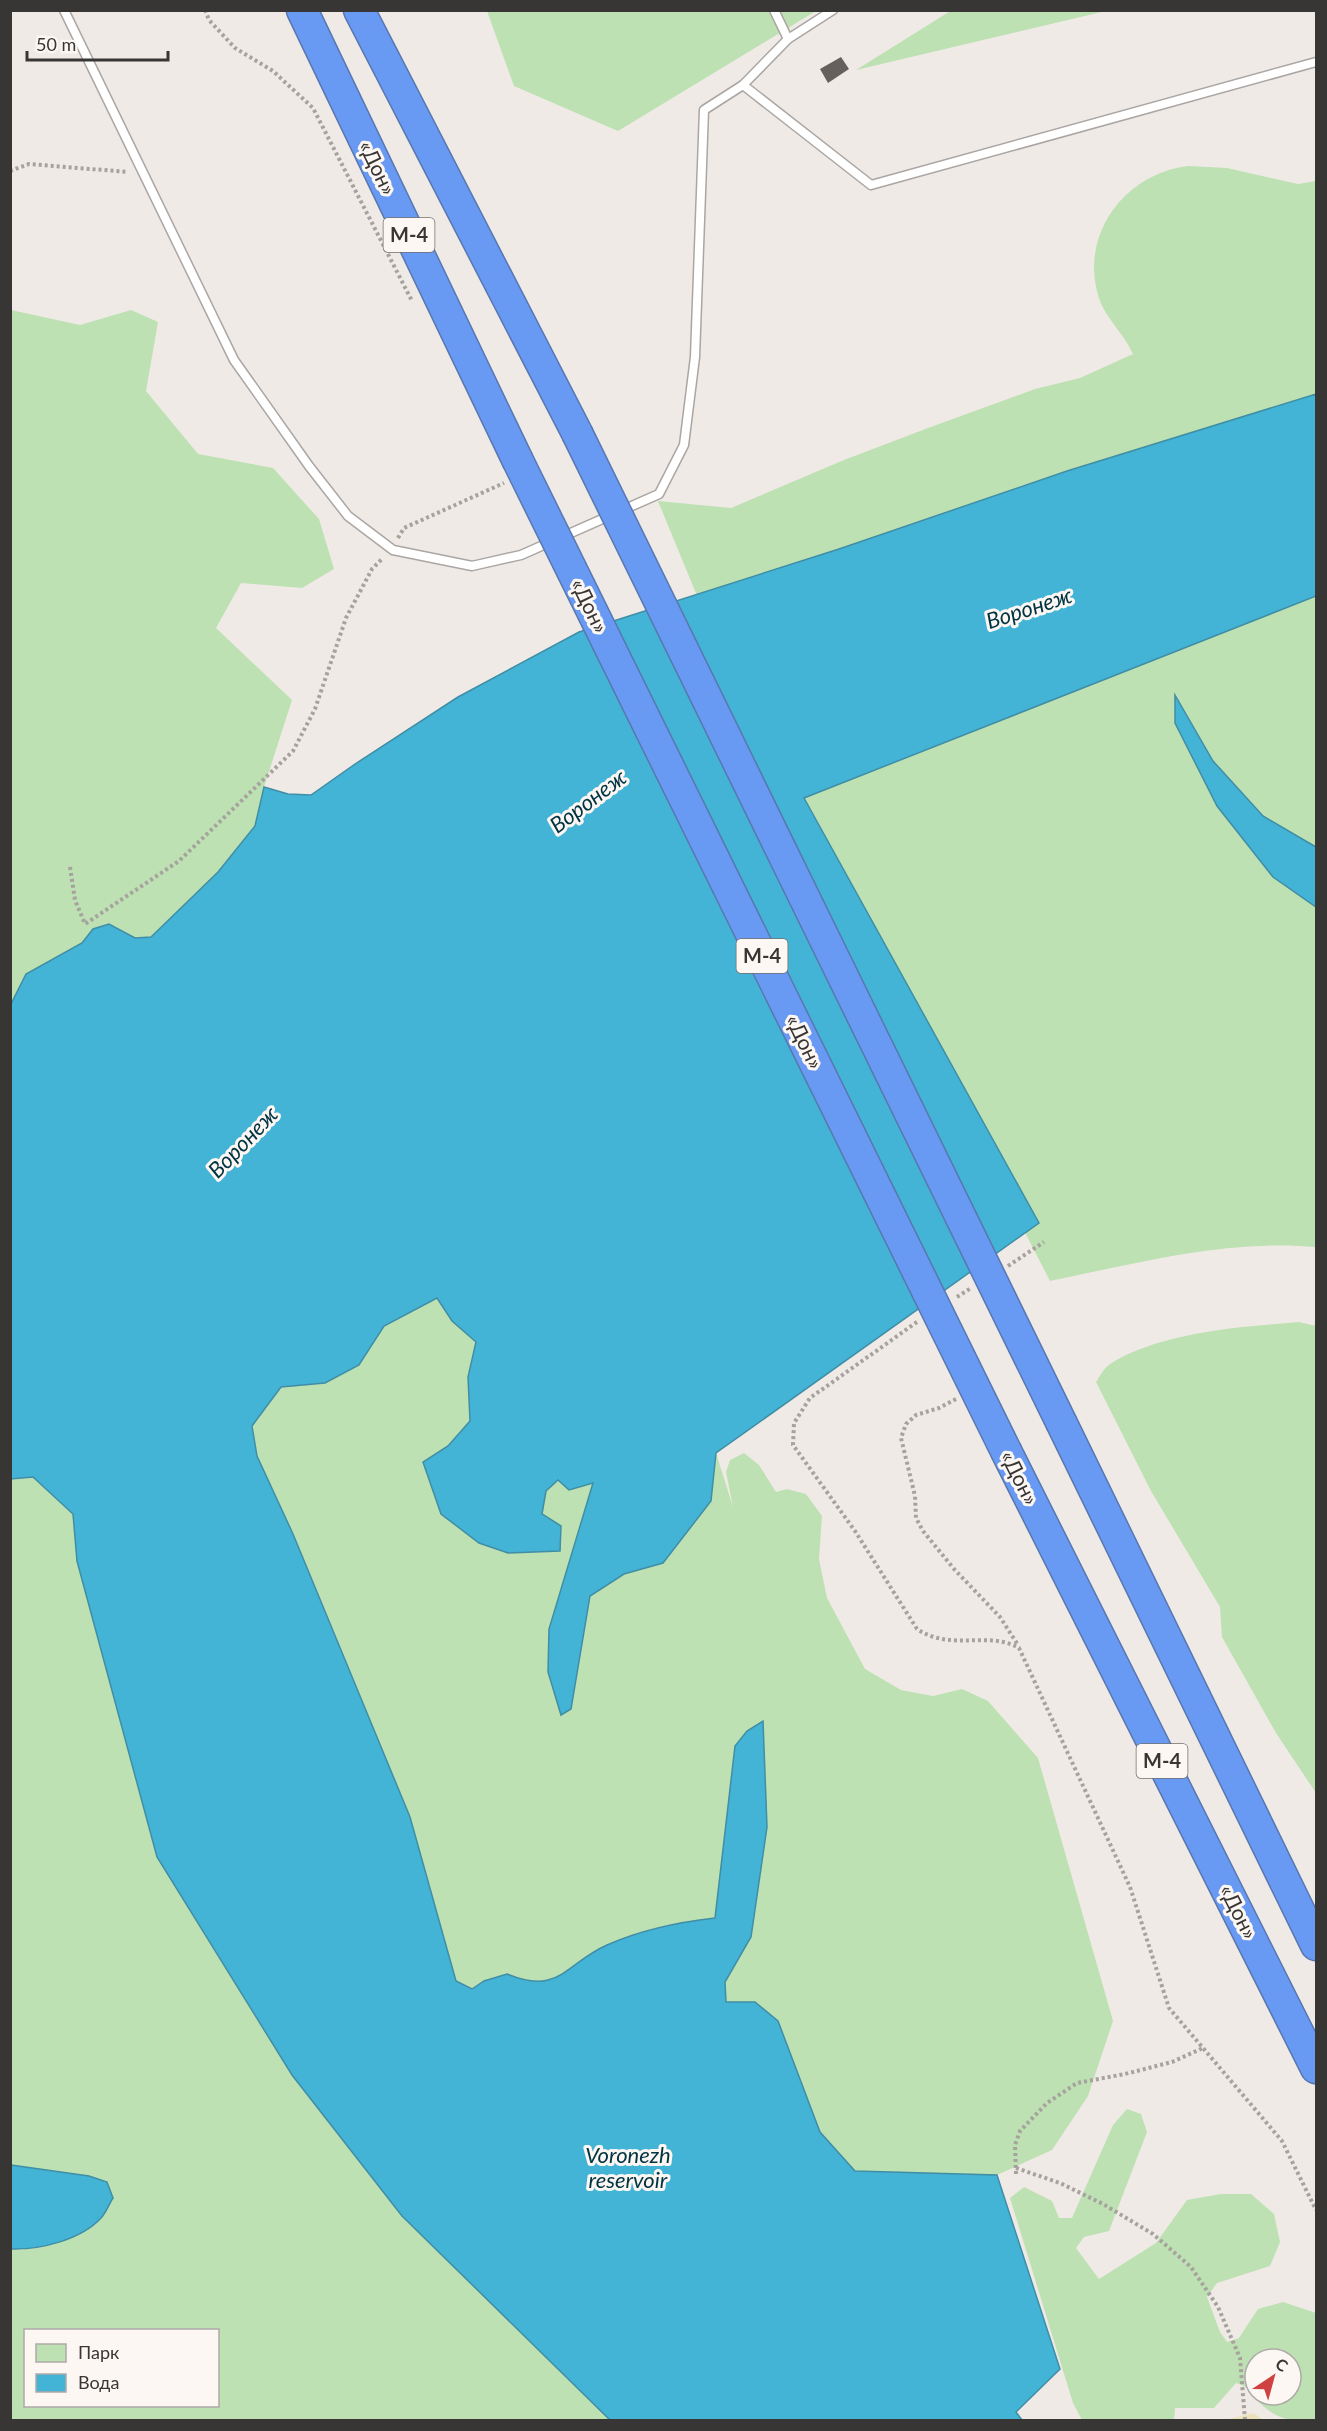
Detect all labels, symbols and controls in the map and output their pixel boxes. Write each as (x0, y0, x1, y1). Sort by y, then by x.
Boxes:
scale bar (27, 24, 168, 62)
text: 50 m (36, 33, 76, 55)
street label: «Дон» (354, 136, 402, 199)
road number: М-4 (384, 218, 434, 252)
street label: «Дон» (566, 574, 614, 637)
water label: Воронеж (982, 581, 1075, 634)
water label: Воронеж (544, 763, 631, 838)
road number: М-4 (736, 939, 788, 973)
street label: «Дон» (781, 1010, 829, 1073)
water label: Воронеж (202, 1100, 283, 1183)
street label: «Дон» (996, 1446, 1045, 1509)
road number: М-4 (1136, 1744, 1188, 1778)
street label: «Дон» (1215, 1880, 1264, 1943)
water label: Voronezh reservoir (585, 2141, 671, 2193)
legend (24, 2329, 219, 2407)
text: Парк (78, 2341, 120, 2363)
north arrow (1243, 2347, 1303, 2407)
text: С (1272, 2354, 1292, 2375)
text: Вода (78, 2371, 119, 2393)

